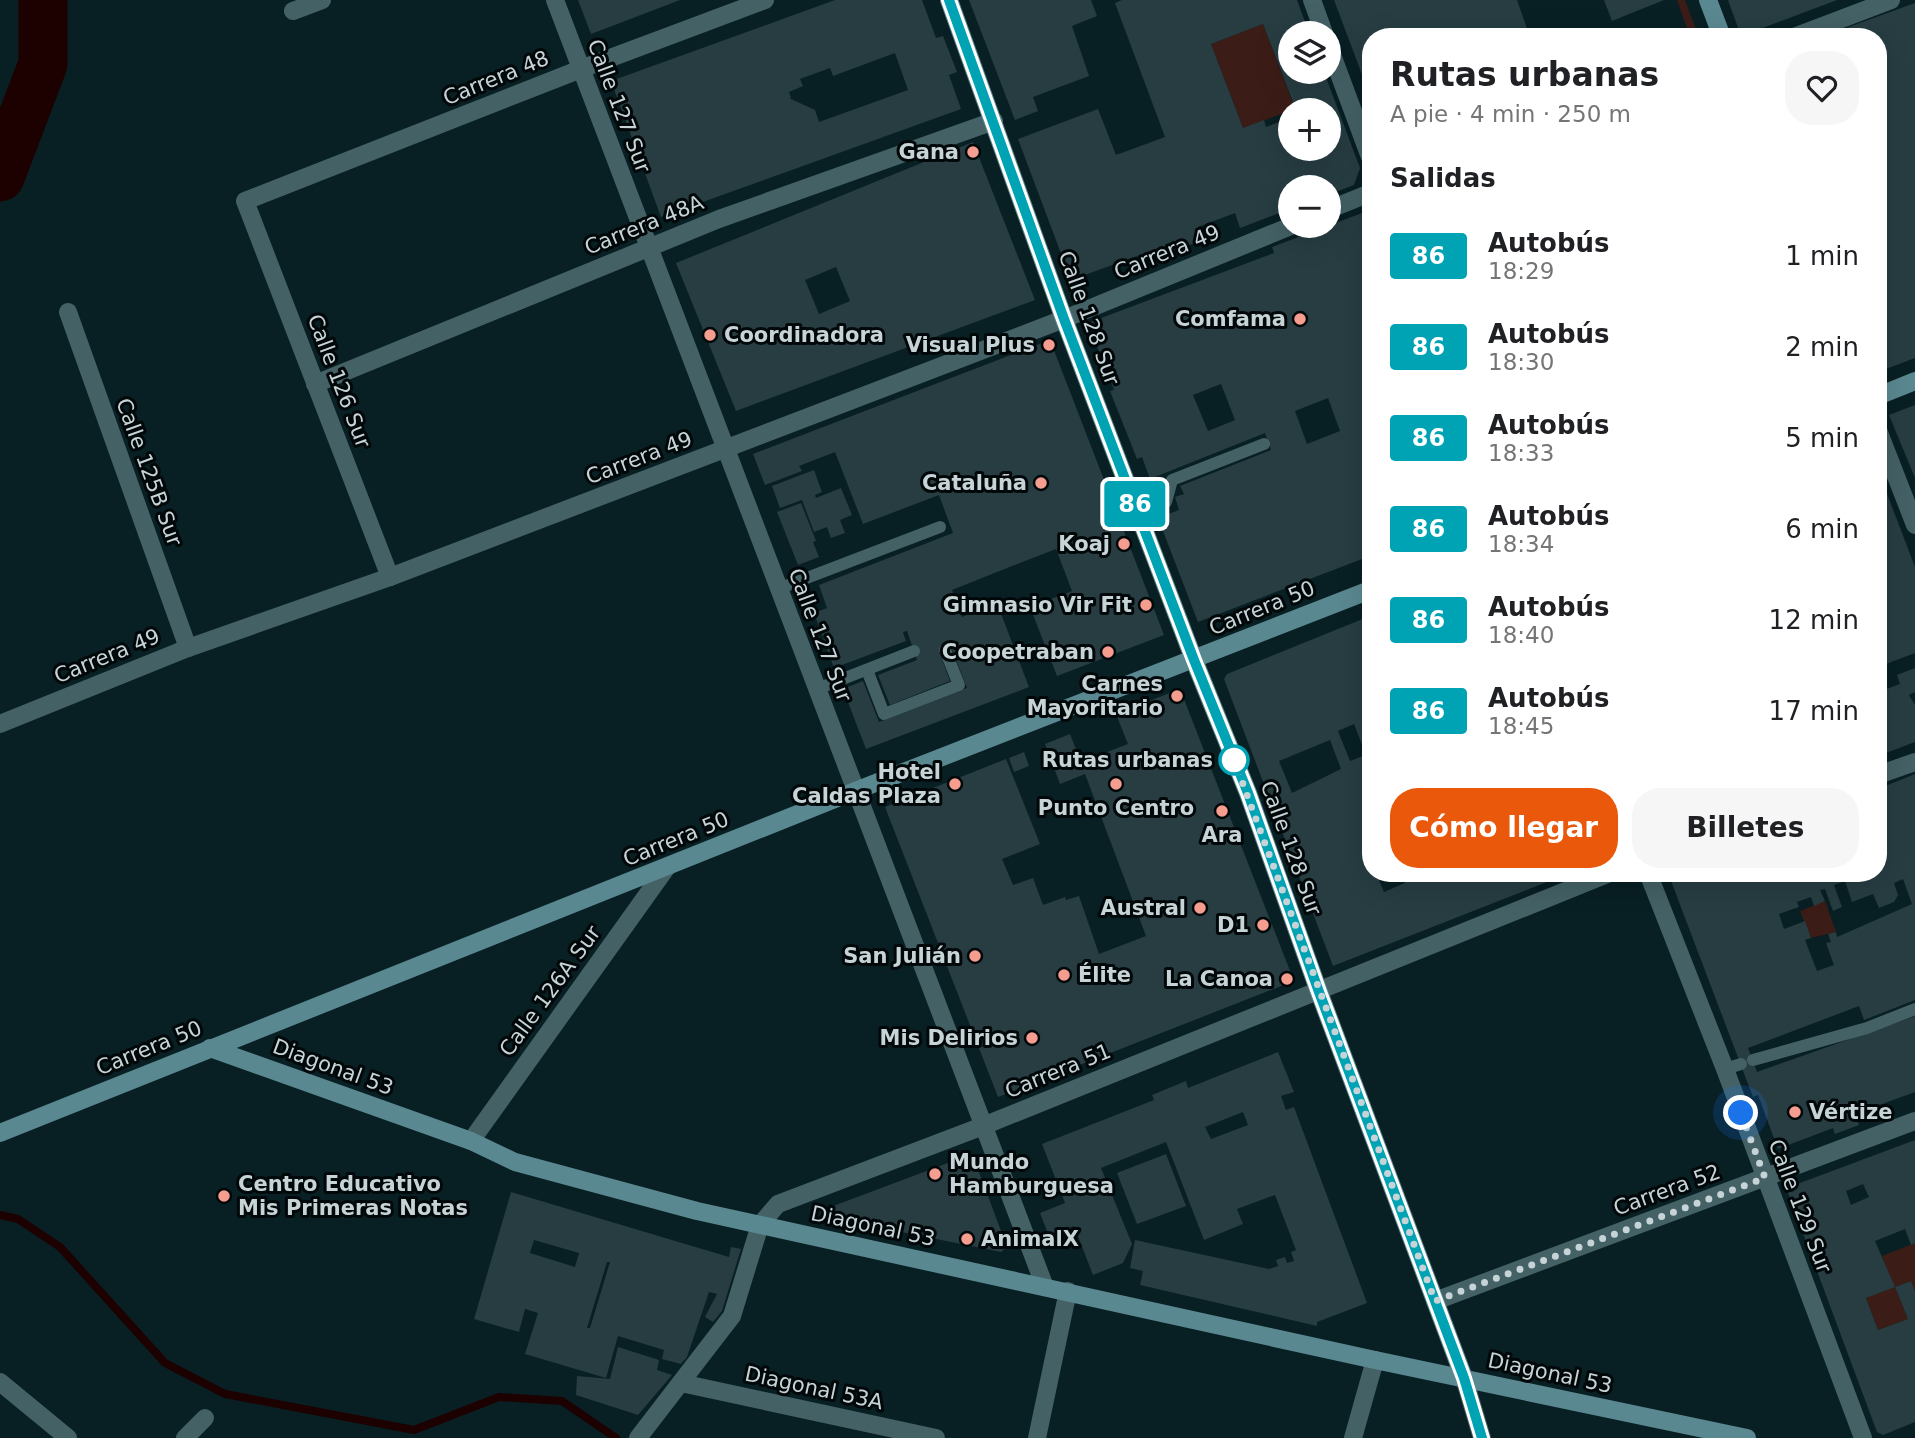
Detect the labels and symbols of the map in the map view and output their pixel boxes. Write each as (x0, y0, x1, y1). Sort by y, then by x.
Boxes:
street label: Calle 127 Sur (583, 36, 656, 176)
street label: Carrera 48 (440, 46, 552, 110)
place label: Gana (898, 140, 959, 164)
marker: Gana (965, 144, 981, 160)
street label: Carrera 48A (581, 190, 708, 260)
street label: Carrera 49 (1111, 220, 1223, 284)
street label: Calle 128 Sur (1054, 248, 1124, 389)
place label: Comfama (1175, 307, 1286, 331)
street label: Calle 126 Sur (303, 311, 376, 451)
marker: Comfama (1292, 311, 1308, 327)
place label: Coordinadora (724, 323, 884, 347)
marker: Coordinadora (702, 327, 718, 343)
place label: Visual Plus (906, 333, 1035, 357)
marker: Visual Plus (1041, 337, 1057, 353)
street label: Calle 125B Sur (111, 395, 187, 549)
street label: Carrera 49 (583, 427, 695, 489)
place label: Cataluña (922, 471, 1027, 495)
marker: Cataluña (1033, 475, 1049, 491)
line badge: 86 (1104, 481, 1166, 527)
place label: Koaj (1058, 532, 1110, 556)
marker: Koaj (1116, 536, 1132, 552)
street label: Calle 127 Sur (784, 565, 857, 705)
street label: Carrera 50 (1206, 576, 1318, 640)
place label: Gimnasio Vir Fit (943, 593, 1132, 617)
marker: Gimnasio Vir Fit (1138, 597, 1154, 613)
street label: Carrera 49 (51, 624, 163, 688)
place label: Coopetraban (942, 640, 1094, 664)
marker: Coopetraban (1100, 644, 1116, 660)
place label: Carnes Mayoritario (1027, 672, 1163, 720)
marker: Carnes Mayoritario (1169, 688, 1185, 704)
marker: Rutas urbanas (1219, 745, 1249, 775)
place label: Rutas urbanas (1042, 748, 1213, 772)
place label: Hotel Caldas Plaza (792, 760, 941, 808)
marker: Hotel Caldas Plaza (947, 776, 963, 792)
marker: Punto Centro (1108, 776, 1124, 792)
street label: Calle 128 Sur (1256, 778, 1326, 919)
place label: Punto Centro (1038, 796, 1194, 820)
marker: Ara (1214, 803, 1230, 819)
street label: Carrera 50 (620, 807, 732, 871)
place label: Ara (1202, 823, 1242, 847)
place label: Austral (1101, 896, 1186, 920)
marker: Austral (1192, 900, 1208, 916)
place label: D1 (1217, 913, 1249, 937)
marker: D1 (1255, 917, 1271, 933)
street label: Calle 126A Sur (495, 921, 606, 1061)
place label: San Julián (843, 944, 961, 968)
marker: San Julián (967, 948, 983, 964)
place label: Élite (1078, 962, 1131, 987)
marker: Élite (1056, 967, 1072, 983)
place label: La Canoa (1165, 967, 1273, 991)
marker: La Canoa (1279, 971, 1295, 987)
street label: Carrera 50 (93, 1016, 205, 1080)
place label: Mis Delirios (880, 1026, 1018, 1050)
marker: Mis Delirios (1024, 1030, 1040, 1046)
street label: Diagonal 53 (269, 1034, 397, 1100)
street label: Carrera 51 (1002, 1039, 1114, 1103)
your location (1723, 1095, 1758, 1130)
place label: Vértize (1809, 1100, 1892, 1124)
marker: Vértize (1787, 1104, 1803, 1120)
street label: Calle 129 Sur (1764, 1136, 1837, 1276)
place label: Mundo Hamburguesa (949, 1150, 1114, 1198)
street label: Carrera 52 (1610, 1160, 1724, 1220)
marker: Mundo Hamburguesa (927, 1166, 943, 1182)
place label: Centro Educativo Mis Primeras Notas (238, 1172, 468, 1220)
marker: Centro Educativo Mis Primeras Notas (216, 1188, 232, 1204)
street label: Diagonal 53 (809, 1201, 937, 1251)
place label: AnimalX (981, 1227, 1079, 1251)
marker: AnimalX (959, 1231, 975, 1247)
street label: Diagonal 53 (1486, 1348, 1614, 1398)
street label: Diagonal 53A (743, 1362, 886, 1415)

